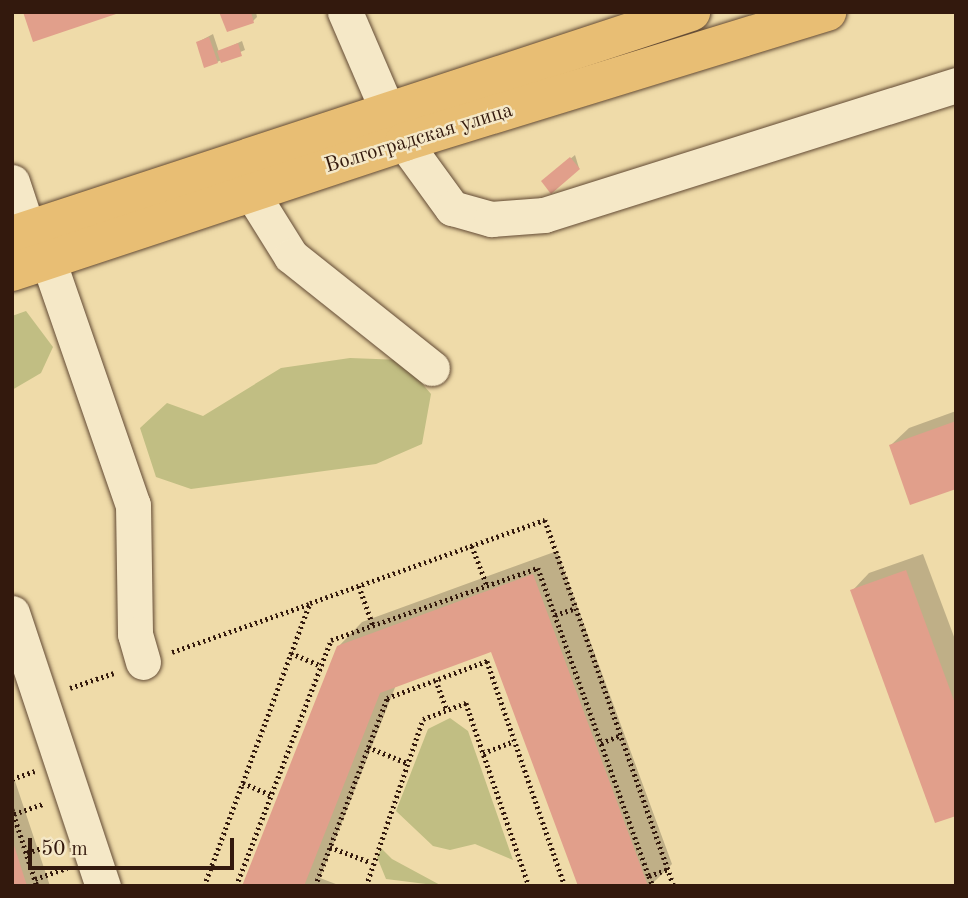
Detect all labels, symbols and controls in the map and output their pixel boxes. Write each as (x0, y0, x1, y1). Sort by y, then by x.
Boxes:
street label: Волгоградская улица (322, 98, 516, 180)
scale bar (32, 824, 238, 868)
text: 50 m (41, 839, 88, 860)

